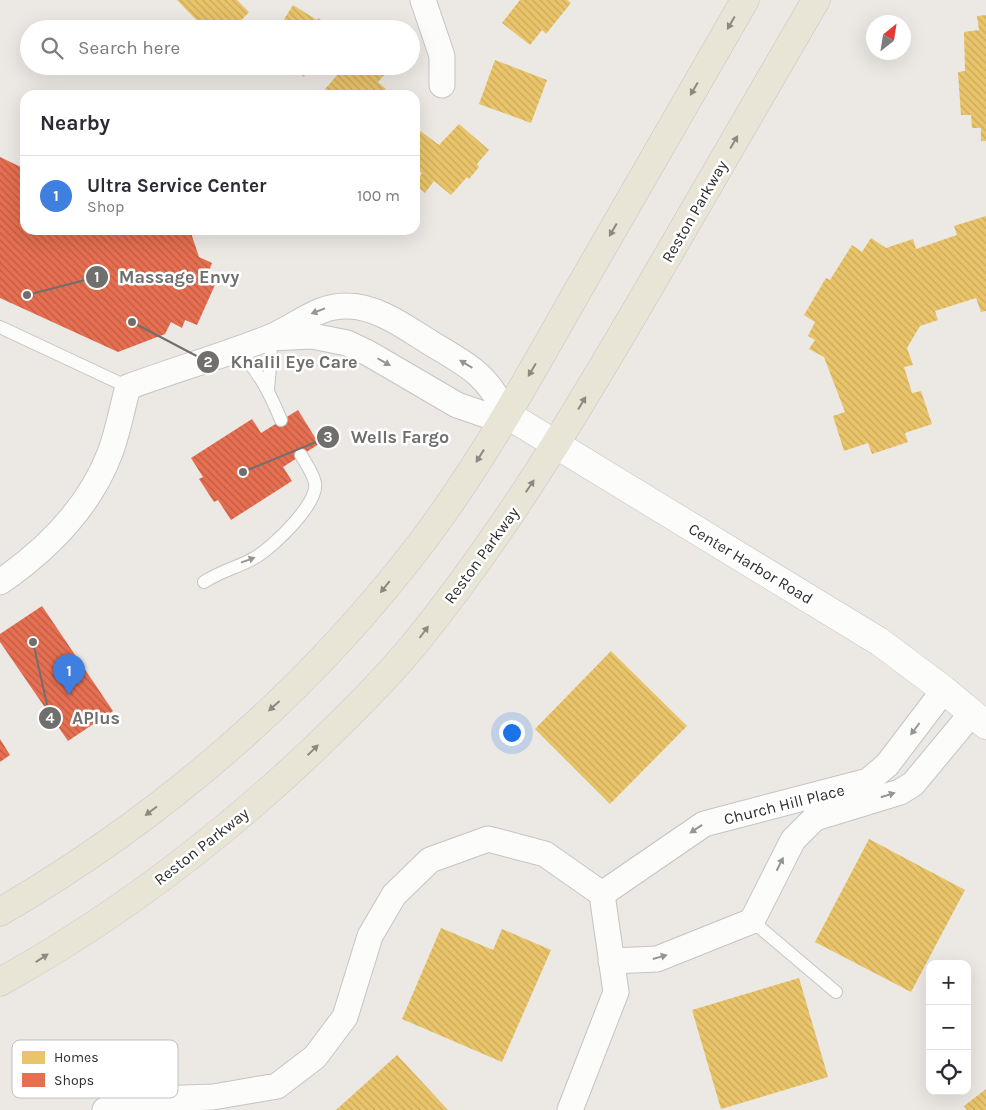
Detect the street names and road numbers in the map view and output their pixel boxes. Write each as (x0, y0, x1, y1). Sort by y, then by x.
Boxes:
street label: Reston Parkway (657, 156, 732, 266)
street label: Reston Parkway (440, 503, 523, 607)
street label: Center Harbor Road (685, 519, 816, 608)
street label: Church Hill Place (722, 780, 846, 829)
street label: Reston Parkway (150, 803, 253, 889)

